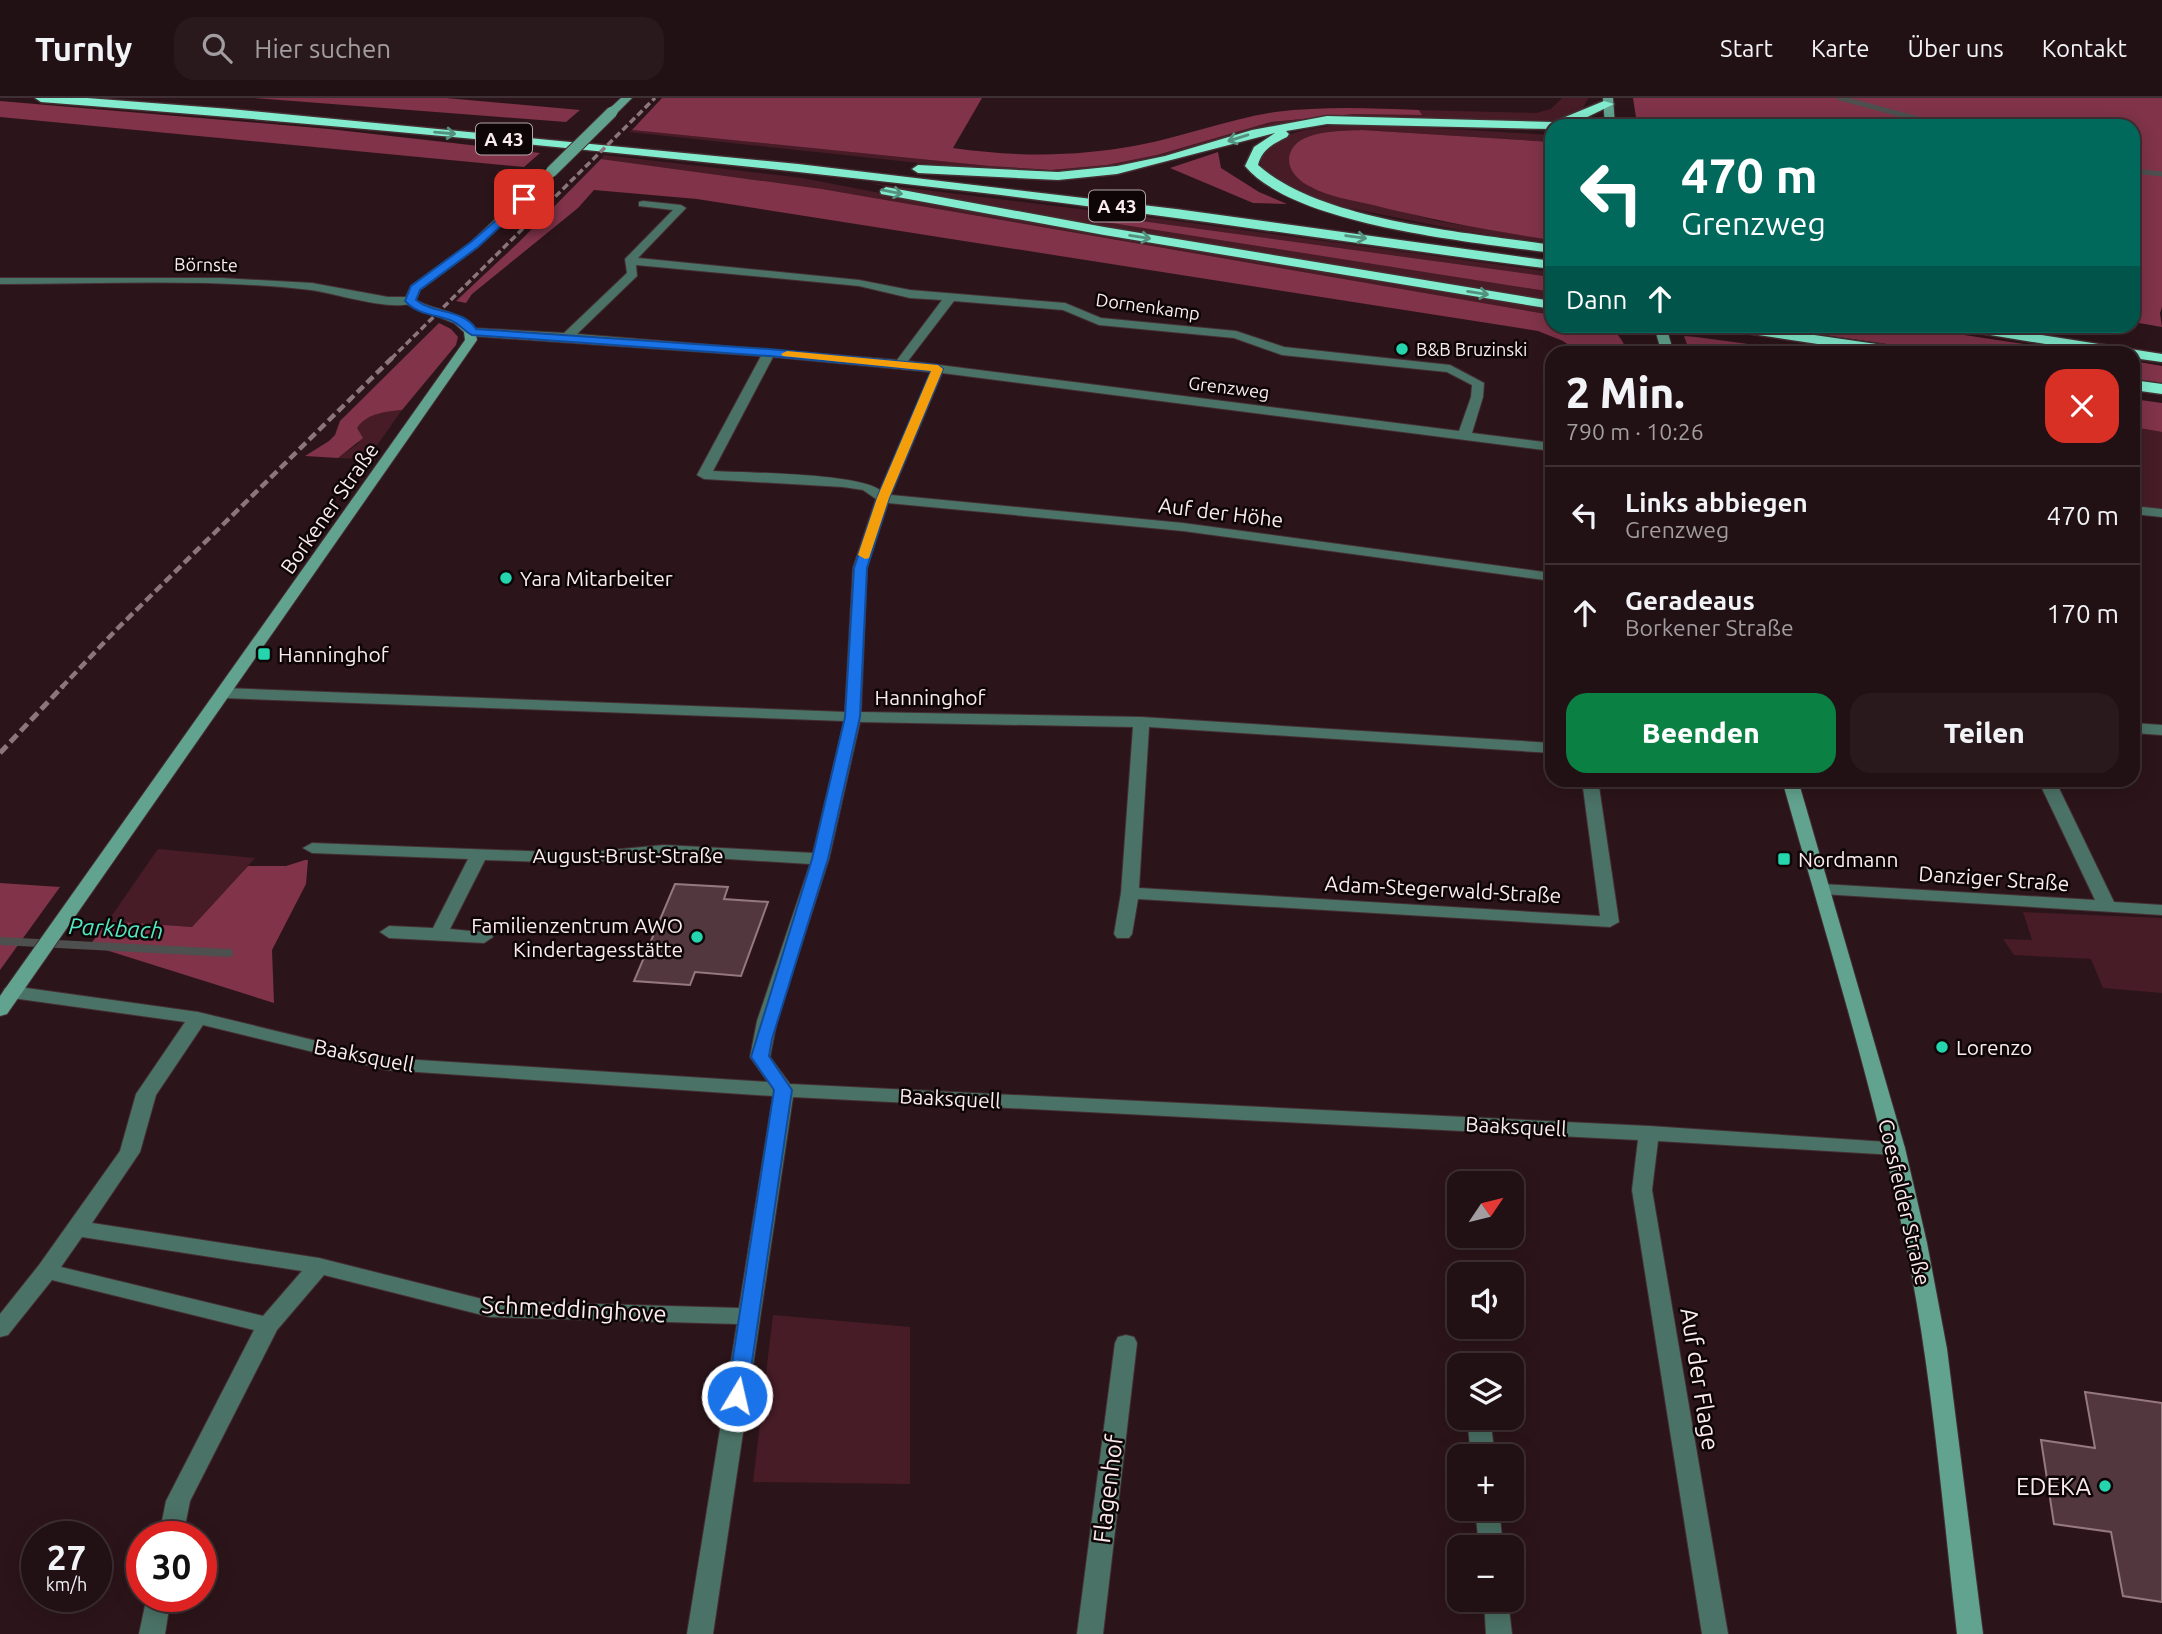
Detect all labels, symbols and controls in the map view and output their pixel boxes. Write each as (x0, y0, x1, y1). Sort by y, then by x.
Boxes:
search box (174, 17, 664, 80)
icon: search (198, 29, 236, 67)
text: Turnly (35, 30, 132, 67)
text: Hier suchen (254, 34, 391, 63)
text: Start (1720, 35, 1773, 62)
text: Karte (1811, 35, 1870, 62)
text: Über uns (1908, 35, 2004, 62)
text: Kontakt (2042, 35, 2127, 62)
road number: A 43 (476, 123, 532, 154)
one-way arrow (433, 127, 455, 140)
one-way arrow (1227, 132, 1249, 145)
icon: left (1566, 147, 1657, 238)
text: 470 m (1681, 147, 1818, 202)
pin (494, 169, 554, 229)
icon: arrive (505, 180, 543, 218)
one-way arrow (880, 186, 903, 200)
road number: A 43 (1089, 190, 1145, 222)
text: Grenzweg (1681, 205, 1826, 241)
one-way arrow (1128, 231, 1151, 244)
one-way arrow (1344, 231, 1367, 244)
street label: Börnste (174, 253, 238, 275)
icon: ahead (1641, 280, 1679, 318)
text: Dann (1566, 285, 1627, 314)
one-way arrow (1466, 287, 1489, 300)
street label: Dornenkamp (1095, 289, 1201, 323)
place label: B&B Bruzinski (1416, 339, 1528, 359)
marker: B&B Bruzinski (1394, 341, 1410, 357)
text: 2 Min. (1566, 369, 1685, 416)
button: close (2045, 369, 2119, 443)
street label: Grenzweg (1187, 372, 1271, 402)
text: 790 m · 10:26 (1566, 419, 1704, 444)
street label: Borkener Straße (275, 438, 383, 578)
text: Links abbiegen (1625, 488, 1808, 517)
street label: Auf der Höhe (1157, 492, 1285, 532)
icon: left (1566, 496, 1604, 534)
text: 470 m (2047, 501, 2119, 530)
text: Grenzweg (1625, 517, 1729, 542)
place label: Yara Mitarbeiter (520, 566, 673, 590)
marker: Yara Mitarbeiter (498, 570, 514, 586)
text: Geradeaus (1625, 586, 1755, 615)
icon: ahead (1566, 594, 1604, 632)
text: 170 m (2047, 599, 2119, 628)
text: Borkener Straße (1625, 615, 1794, 640)
place label: Hanninghof (278, 642, 390, 666)
marker: Hanninghof (256, 646, 272, 662)
street label: Hanninghof (875, 685, 986, 709)
button: Beenden (1566, 693, 1836, 773)
button: Teilen (1850, 693, 2119, 773)
street label: August-Brust-Straße (532, 843, 724, 867)
place label: Nordmann (1798, 847, 1898, 871)
marker: Nordmann (1776, 851, 1792, 867)
street label: Danziger Straße (1918, 861, 2070, 895)
street label: Adam-Stegerwald-Straße (1324, 871, 1562, 907)
water label: Parkbach (68, 913, 164, 943)
place label: Familienzentrum AWO Kindertagesstätte (471, 913, 683, 961)
marker: Familienzentrum AWO Kindertagesstätte (689, 929, 705, 945)
street label: Baaksquell (312, 1034, 416, 1076)
place label: Lorenzo (1956, 1035, 2032, 1059)
marker: Lorenzo (1934, 1039, 1950, 1055)
street label: Baaksquell (899, 1083, 1001, 1113)
street label: Baaksquell (1465, 1111, 1567, 1141)
street label: Coesfelder Straße (1874, 1117, 1936, 1287)
north arrow (1447, 1171, 1524, 1248)
map controls (1447, 1171, 1524, 1612)
button: sound (1447, 1262, 1524, 1339)
street label: Schmeddinghove (481, 1291, 667, 1327)
street label: Auf der Flage (1675, 1306, 1725, 1452)
button: layers (1447, 1353, 1524, 1430)
position arrow (700, 1359, 774, 1433)
street label: Flagenhof (1088, 1432, 1128, 1545)
button: + (1447, 1444, 1524, 1521)
place label: EDEKA (2016, 1473, 2091, 1500)
marker: EDEKA (2097, 1478, 2113, 1494)
speed limit sign: 30 (126, 1521, 217, 1612)
button: − (1447, 1535, 1524, 1612)
text: 27 (47, 1537, 86, 1577)
text: km/h (46, 1574, 87, 1594)

